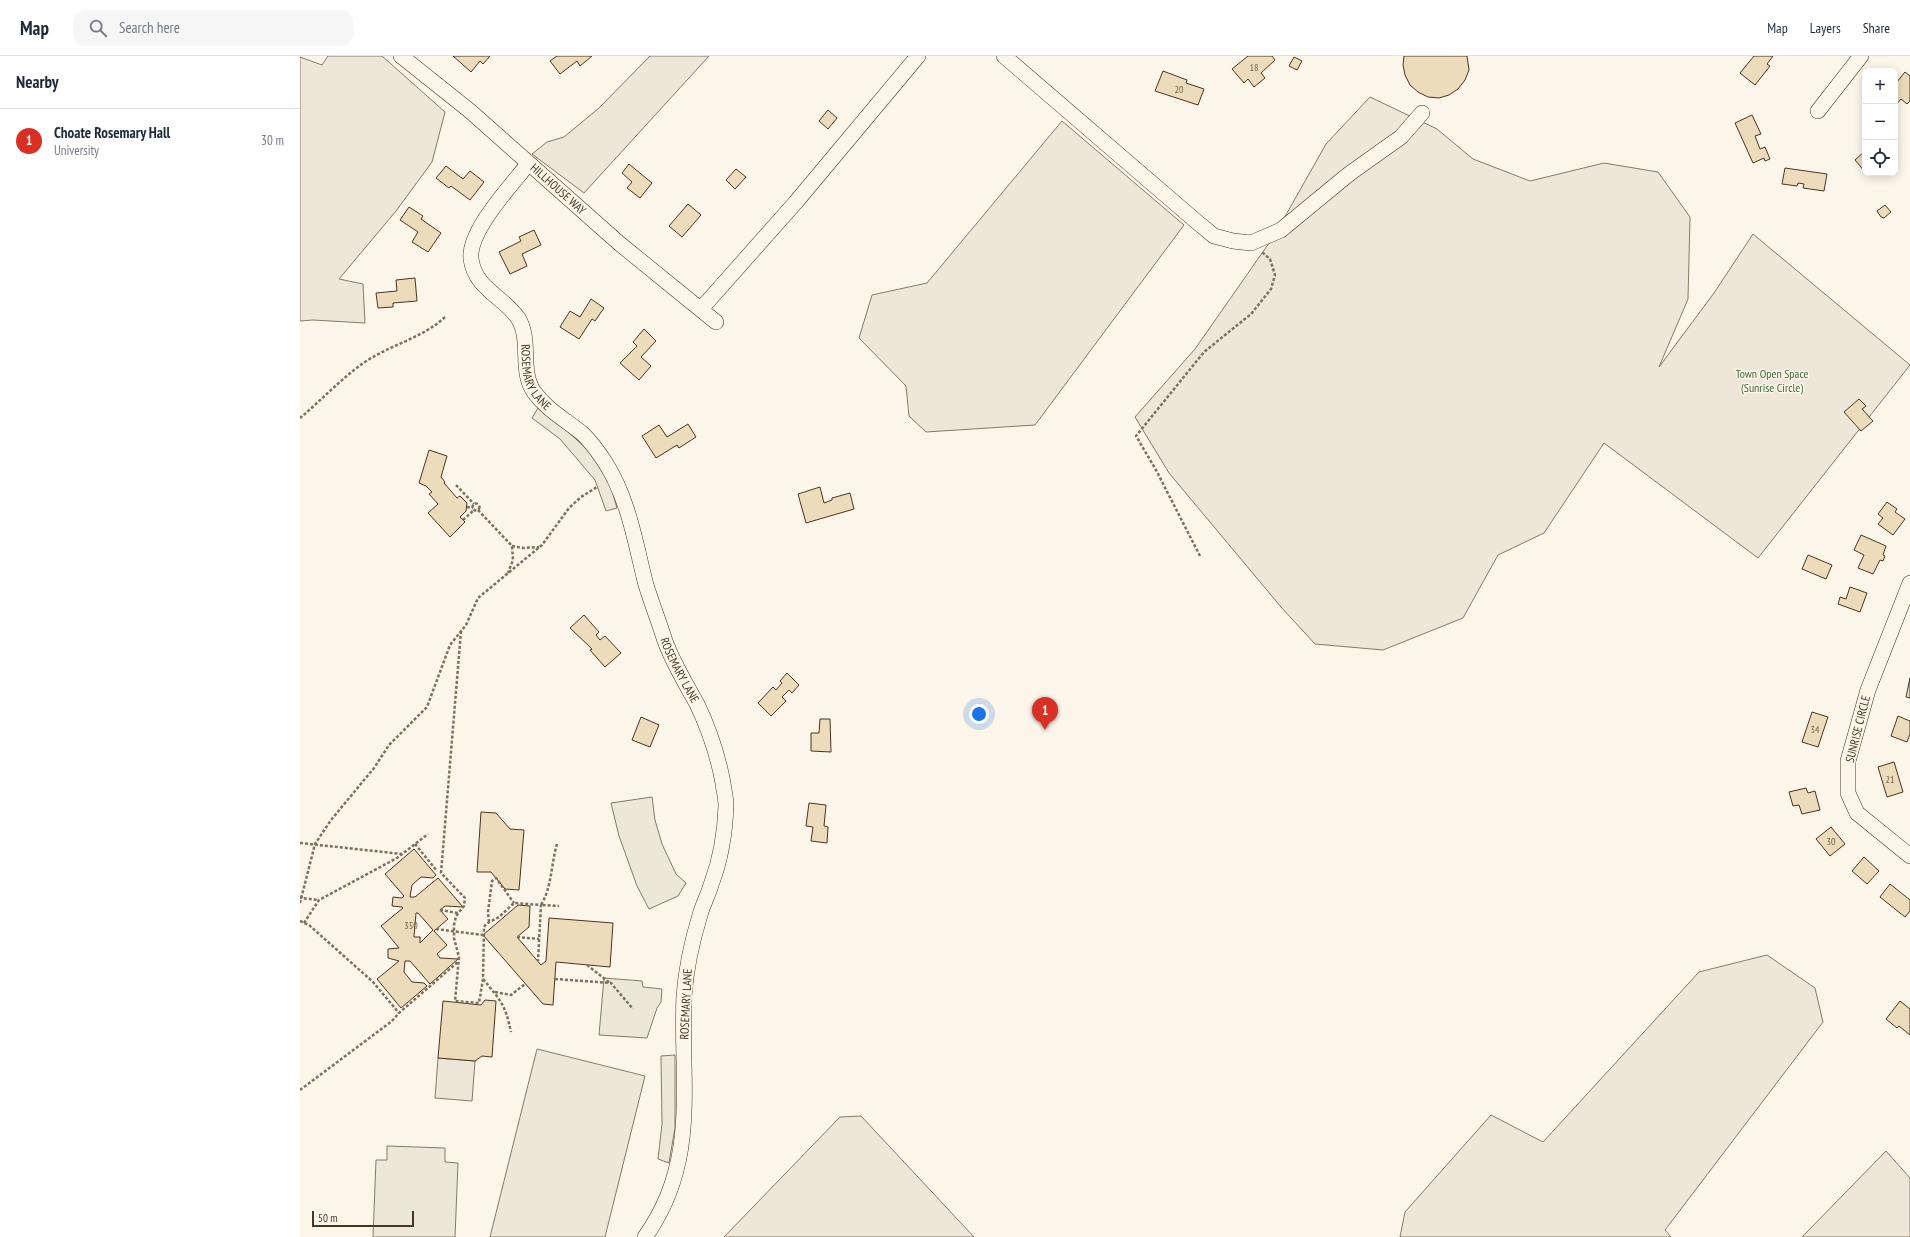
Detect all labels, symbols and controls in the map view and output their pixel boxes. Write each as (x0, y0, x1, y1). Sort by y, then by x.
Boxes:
search box (73, 10, 353, 46)
text: Map (20, 16, 49, 40)
icon: search (87, 17, 109, 39)
text: Search here (119, 18, 180, 37)
text: Map (1767, 19, 1788, 37)
text: Layers (1810, 19, 1841, 37)
text: Share (1863, 19, 1890, 37)
house number: 18 (1250, 61, 1259, 74)
map controls (1862, 68, 1898, 176)
button: + (1862, 68, 1898, 104)
text: Nearby (16, 71, 59, 93)
house number: 20 (1175, 83, 1184, 96)
button: − (1862, 104, 1898, 140)
text: Choate Rosemary Hall (54, 123, 170, 142)
text: 1 (26, 132, 32, 149)
text: 30 m (261, 132, 284, 149)
button: locate (1862, 140, 1898, 176)
text: University (54, 142, 99, 159)
street label: HILLHOUSE WAY (528, 160, 590, 218)
street label: ROSEMARY LANE (518, 344, 554, 413)
park label: Town Open Space (Sunrise Circle) (1736, 366, 1808, 395)
street label: ROSEMARY LANE (657, 636, 703, 705)
street label: SUNRISE CIRCLE (1842, 694, 1873, 764)
pin: 1 (1032, 697, 1058, 730)
your location (969, 704, 989, 724)
house number: 34 (1811, 723, 1820, 736)
house number: 21 (1886, 773, 1895, 786)
house number: 30 (1827, 835, 1836, 848)
house number: 350 (404, 919, 418, 932)
street label: ROSEMARY LANE (676, 968, 695, 1040)
scale bar (312, 1209, 414, 1228)
text: 50 m (318, 1211, 337, 1225)

